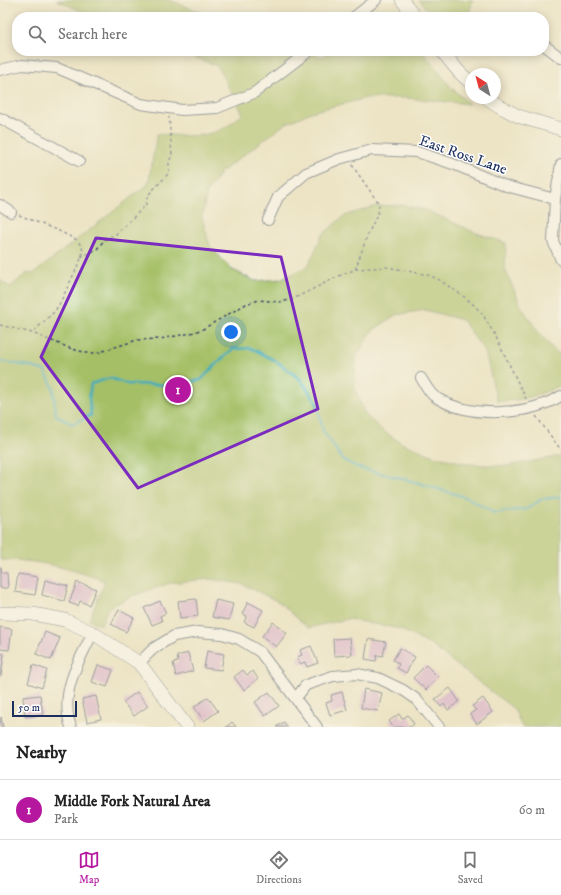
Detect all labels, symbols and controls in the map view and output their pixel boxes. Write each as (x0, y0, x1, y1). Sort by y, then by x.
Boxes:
search box (12, 12, 549, 56)
icon: search (26, 23, 48, 45)
text: Search here (58, 25, 127, 44)
north arrow (465, 68, 501, 104)
street label: East Ross Lane (417, 131, 509, 179)
your location (221, 322, 241, 342)
pin: 1 (165, 375, 191, 405)
scale bar (12, 699, 77, 718)
text: 50 m (18, 701, 40, 715)
text: Nearby (16, 742, 66, 764)
text: Middle Fork Natural Area (54, 792, 210, 811)
text: 1 (27, 802, 31, 818)
text: 60 m (519, 802, 545, 818)
text: Park (54, 811, 78, 827)
tab: Map (78, 849, 100, 887)
tab: Directions (256, 849, 302, 887)
tab: Saved (458, 849, 483, 887)

